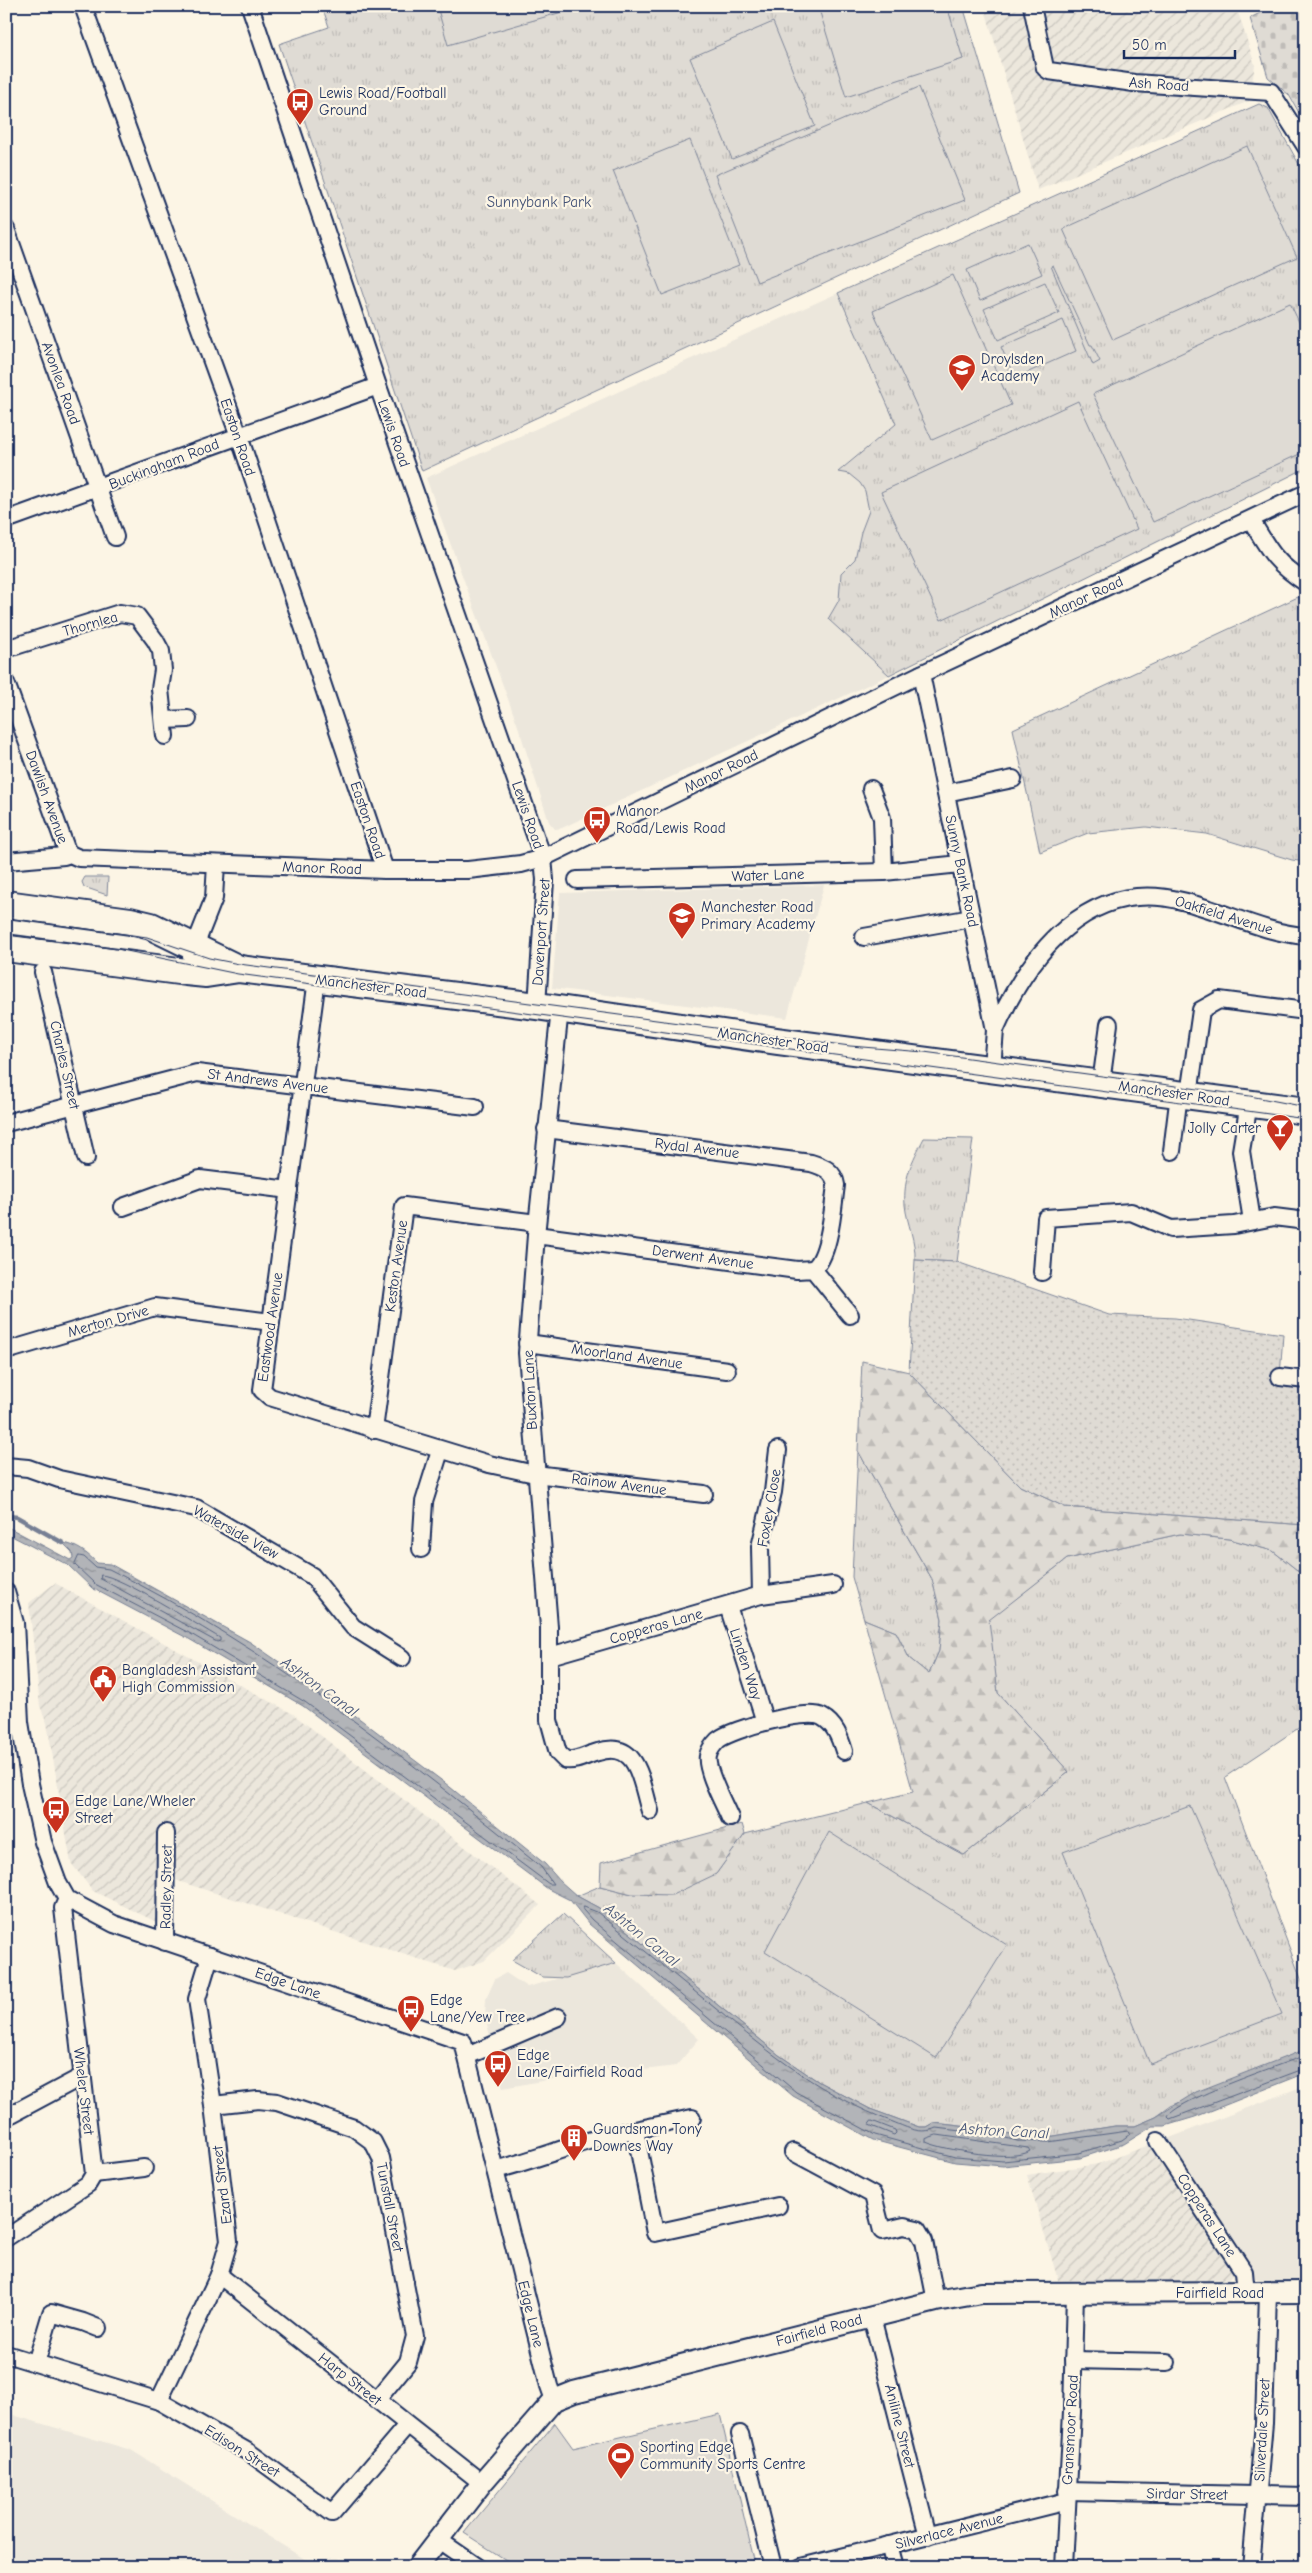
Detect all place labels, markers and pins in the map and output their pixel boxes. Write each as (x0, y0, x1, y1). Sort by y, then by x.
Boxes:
place label: Lewis Road/Football Ground (319, 84, 446, 119)
bus stop icon: Lewis Road/Football Ground (285, 87, 315, 126)
place label: Droylsden Academy (981, 350, 1044, 385)
school or university icon: Droylsden Academy (947, 353, 977, 392)
place label: Manor Road/Lewis Road (616, 802, 726, 837)
bus stop icon: Manor Road/Lewis Road (582, 805, 612, 844)
place label: Manchester Road Primary Academy (701, 898, 815, 933)
school or university icon: Manchester Road Primary Academy (667, 901, 697, 940)
bar icon: Jolly Carter (1265, 1113, 1295, 1152)
place label: Jolly Carter (1188, 1119, 1261, 1137)
place label: Bangladesh Assistant High Commission (122, 1661, 257, 1696)
public building icon: Bangladesh Assistant High Commission (88, 1664, 118, 1703)
place label: Edge Lane/Wheler Street (75, 1792, 195, 1827)
bus stop icon: Edge Lane/Wheler Street (41, 1795, 71, 1834)
place label: Edge Lane/Yew Tree (430, 1991, 526, 2026)
bus stop icon: Edge Lane/Yew Tree (396, 1994, 426, 2033)
place label: Edge Lane/Fairfield Road (517, 2046, 643, 2081)
bus stop icon: Edge Lane/Fairfield Road (483, 2049, 513, 2088)
place label: Guardsman Tony Downes Way (593, 2120, 702, 2155)
building icon: Guardsman Tony Downes Way (559, 2123, 589, 2162)
place label: Sporting Edge Community Sports Centre (640, 2438, 806, 2473)
sports icon: Sporting Edge Community Sports Centre (606, 2441, 636, 2480)

